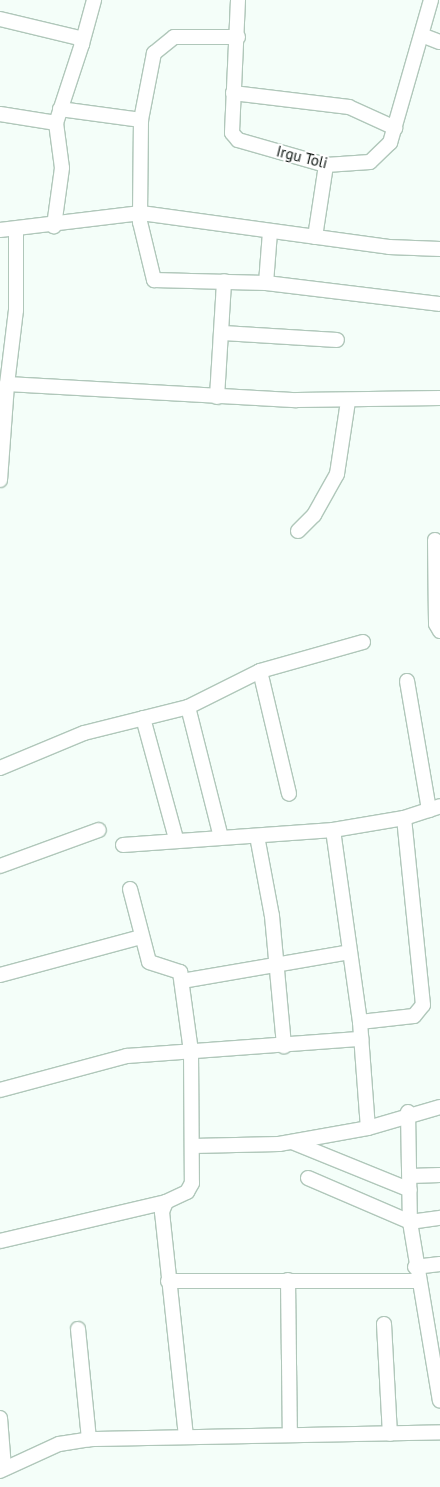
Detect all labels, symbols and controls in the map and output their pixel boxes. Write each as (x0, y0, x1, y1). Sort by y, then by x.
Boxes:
street label: Irgu Toli (274, 142, 330, 172)

